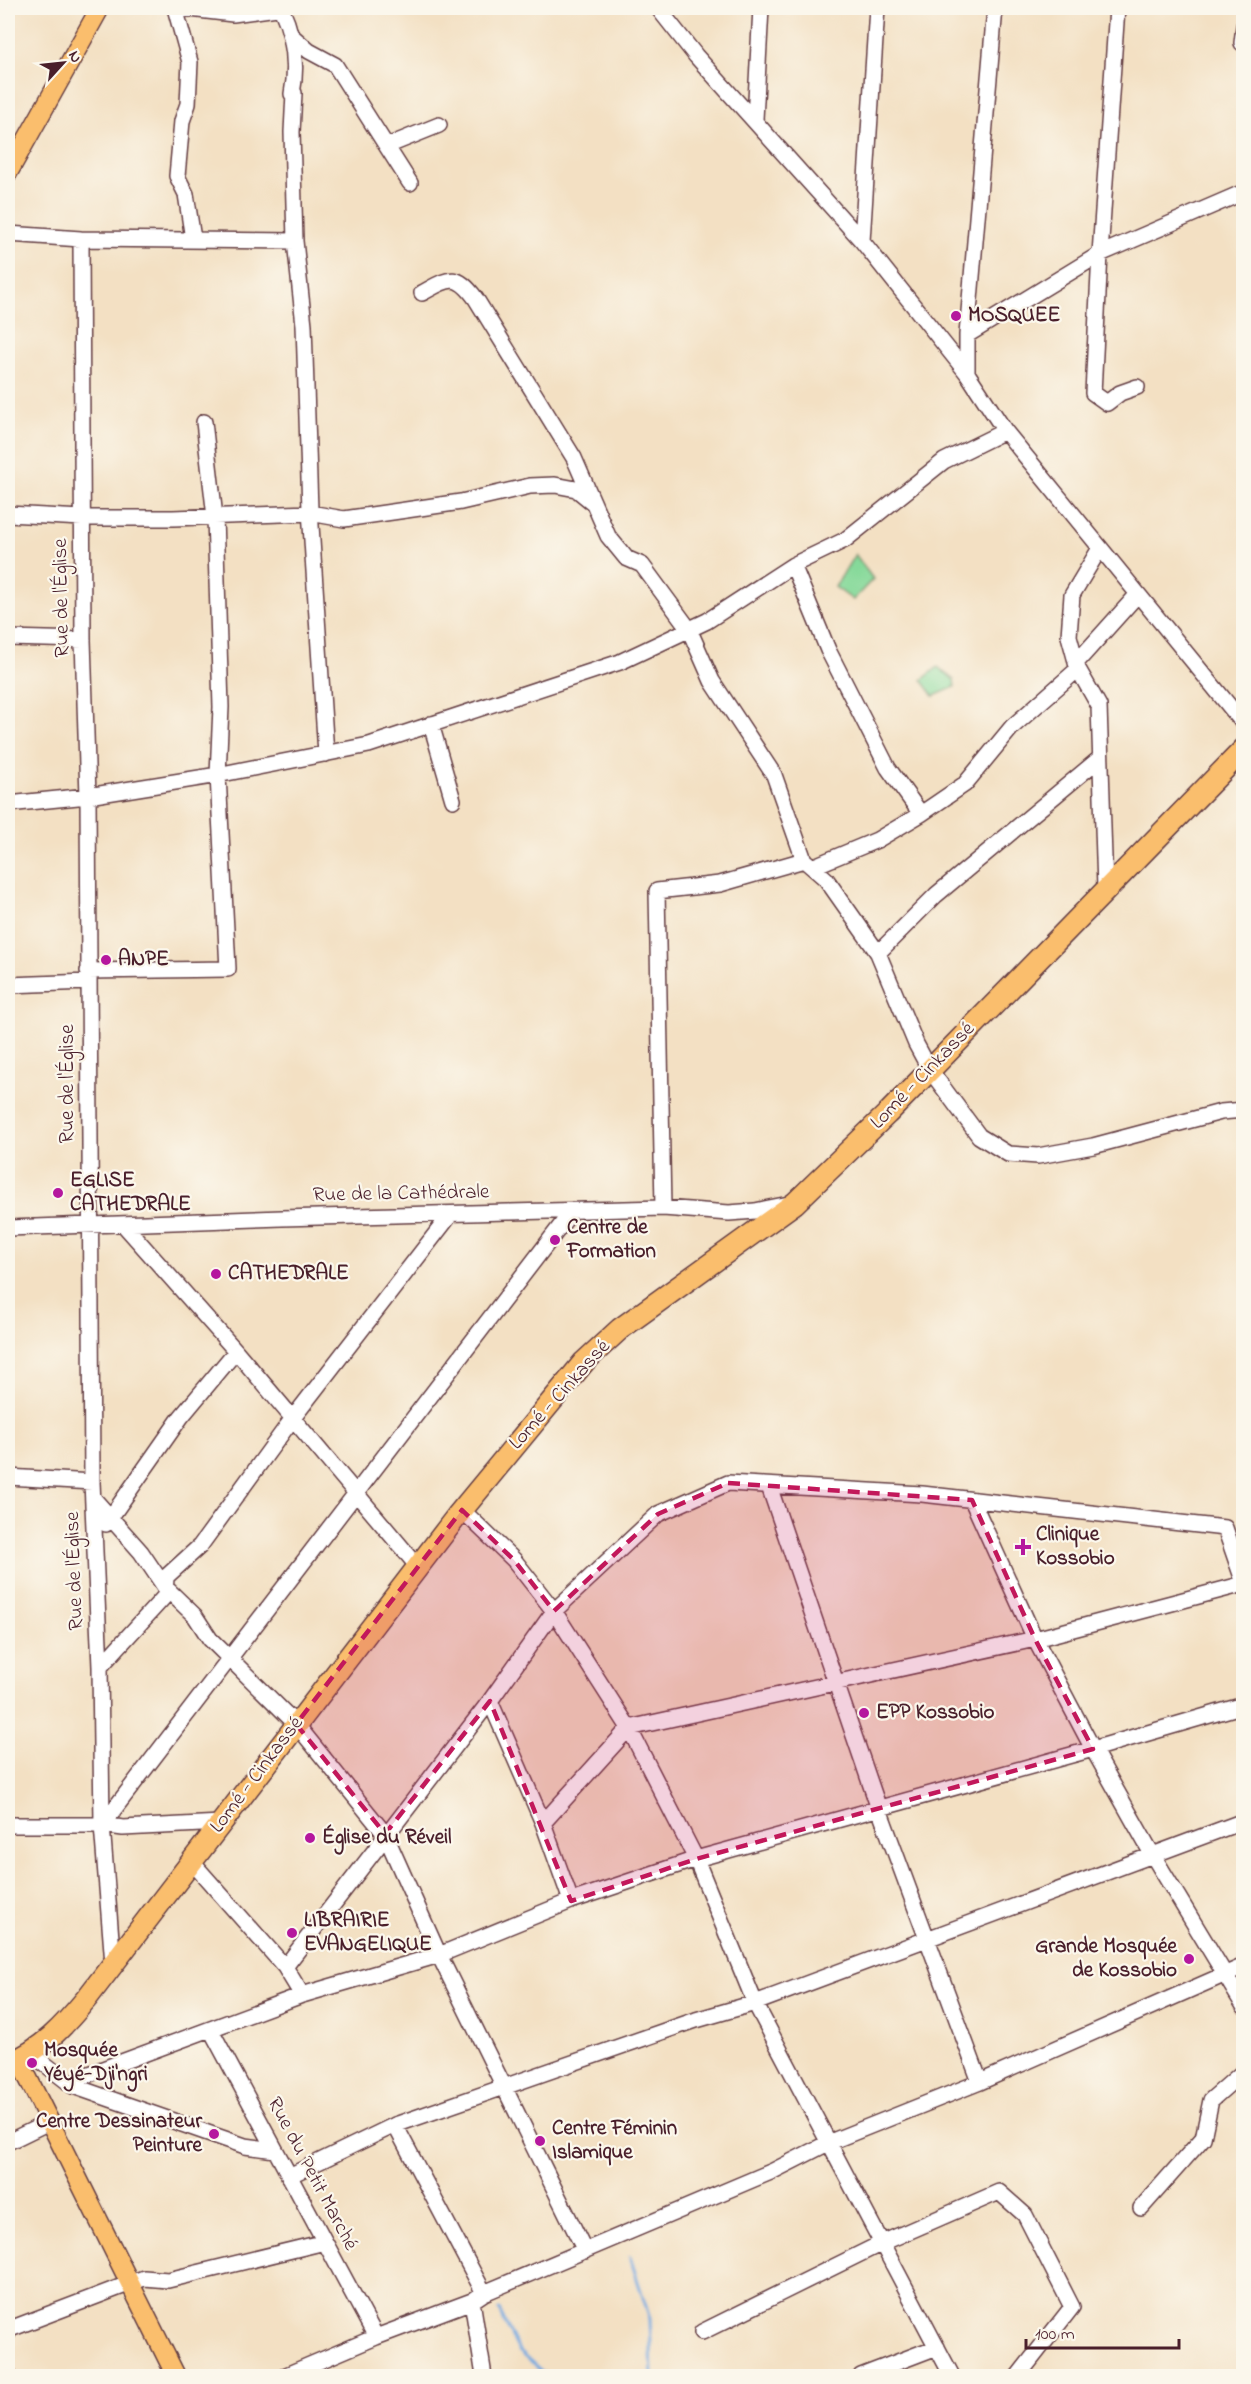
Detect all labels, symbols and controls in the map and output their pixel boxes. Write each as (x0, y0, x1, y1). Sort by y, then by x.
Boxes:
north arrow (33, 33, 93, 93)
text: N (61, 47, 88, 68)
place label: MOSQUEE (968, 301, 1061, 331)
marker: MOSQUEE (949, 309, 963, 323)
street label: Rue de l'Église (46, 538, 80, 658)
place label: ANPE (118, 945, 169, 975)
marker: ANPE (99, 953, 113, 967)
street label: Lomé - Cinkassé (864, 1015, 983, 1137)
street label: Rue de l'Église (53, 1024, 85, 1144)
place label: EGLISE CATHEDRALE (70, 1166, 191, 1220)
street label: Rue de la Cathédrale (312, 1177, 490, 1211)
marker: EGLISE CATHEDRALE (51, 1186, 65, 1200)
place label: Centre de Formation (566, 1213, 656, 1267)
marker: Centre de Formation (548, 1233, 562, 1247)
place label: CATHEDRALE (228, 1259, 349, 1289)
marker: CATHEDRALE (209, 1267, 223, 1281)
street label: Lomé - Cinkassé (502, 1333, 618, 1457)
street label: Rue de l'Église (58, 1510, 94, 1631)
place label: Clinique Kossobio (1036, 1520, 1115, 1574)
marker: Clinique Kossobio (1014, 1538, 1032, 1556)
place label: EPP Kossobio (876, 1698, 994, 1728)
marker: EPP Kossobio (857, 1706, 871, 1720)
street label: Lomé - Cinkassé (203, 1710, 311, 1840)
place label: Église du Réveil (322, 1823, 452, 1855)
marker: Église du Réveil (303, 1831, 317, 1845)
place label: LIBRAIRIE EVANGELIQUE (304, 1906, 432, 1960)
marker: LIBRAIRIE EVANGELIQUE (285, 1926, 299, 1940)
place label: Grande Mosquée de Kossobio (1035, 1932, 1178, 1986)
marker: Grande Mosquée de Kossobio (1182, 1952, 1196, 1966)
place label: Mosquée Yéyé-Dji'ngri (43, 2036, 148, 2092)
marker: Mosquée Yéyé-Dji'ngri (25, 2056, 39, 2070)
street label: Rue du Petit Marché (259, 2092, 365, 2257)
place label: Centre Dessinateur Peinture (36, 2107, 203, 2161)
place label: Centre Féminin Islamique (552, 2114, 677, 2168)
marker: Centre Dessinateur Peinture (207, 2127, 221, 2141)
marker: Centre Féminin Islamique (533, 2134, 547, 2148)
scale bar (1026, 2312, 1179, 2350)
text: 100 m (1035, 2322, 1075, 2348)

